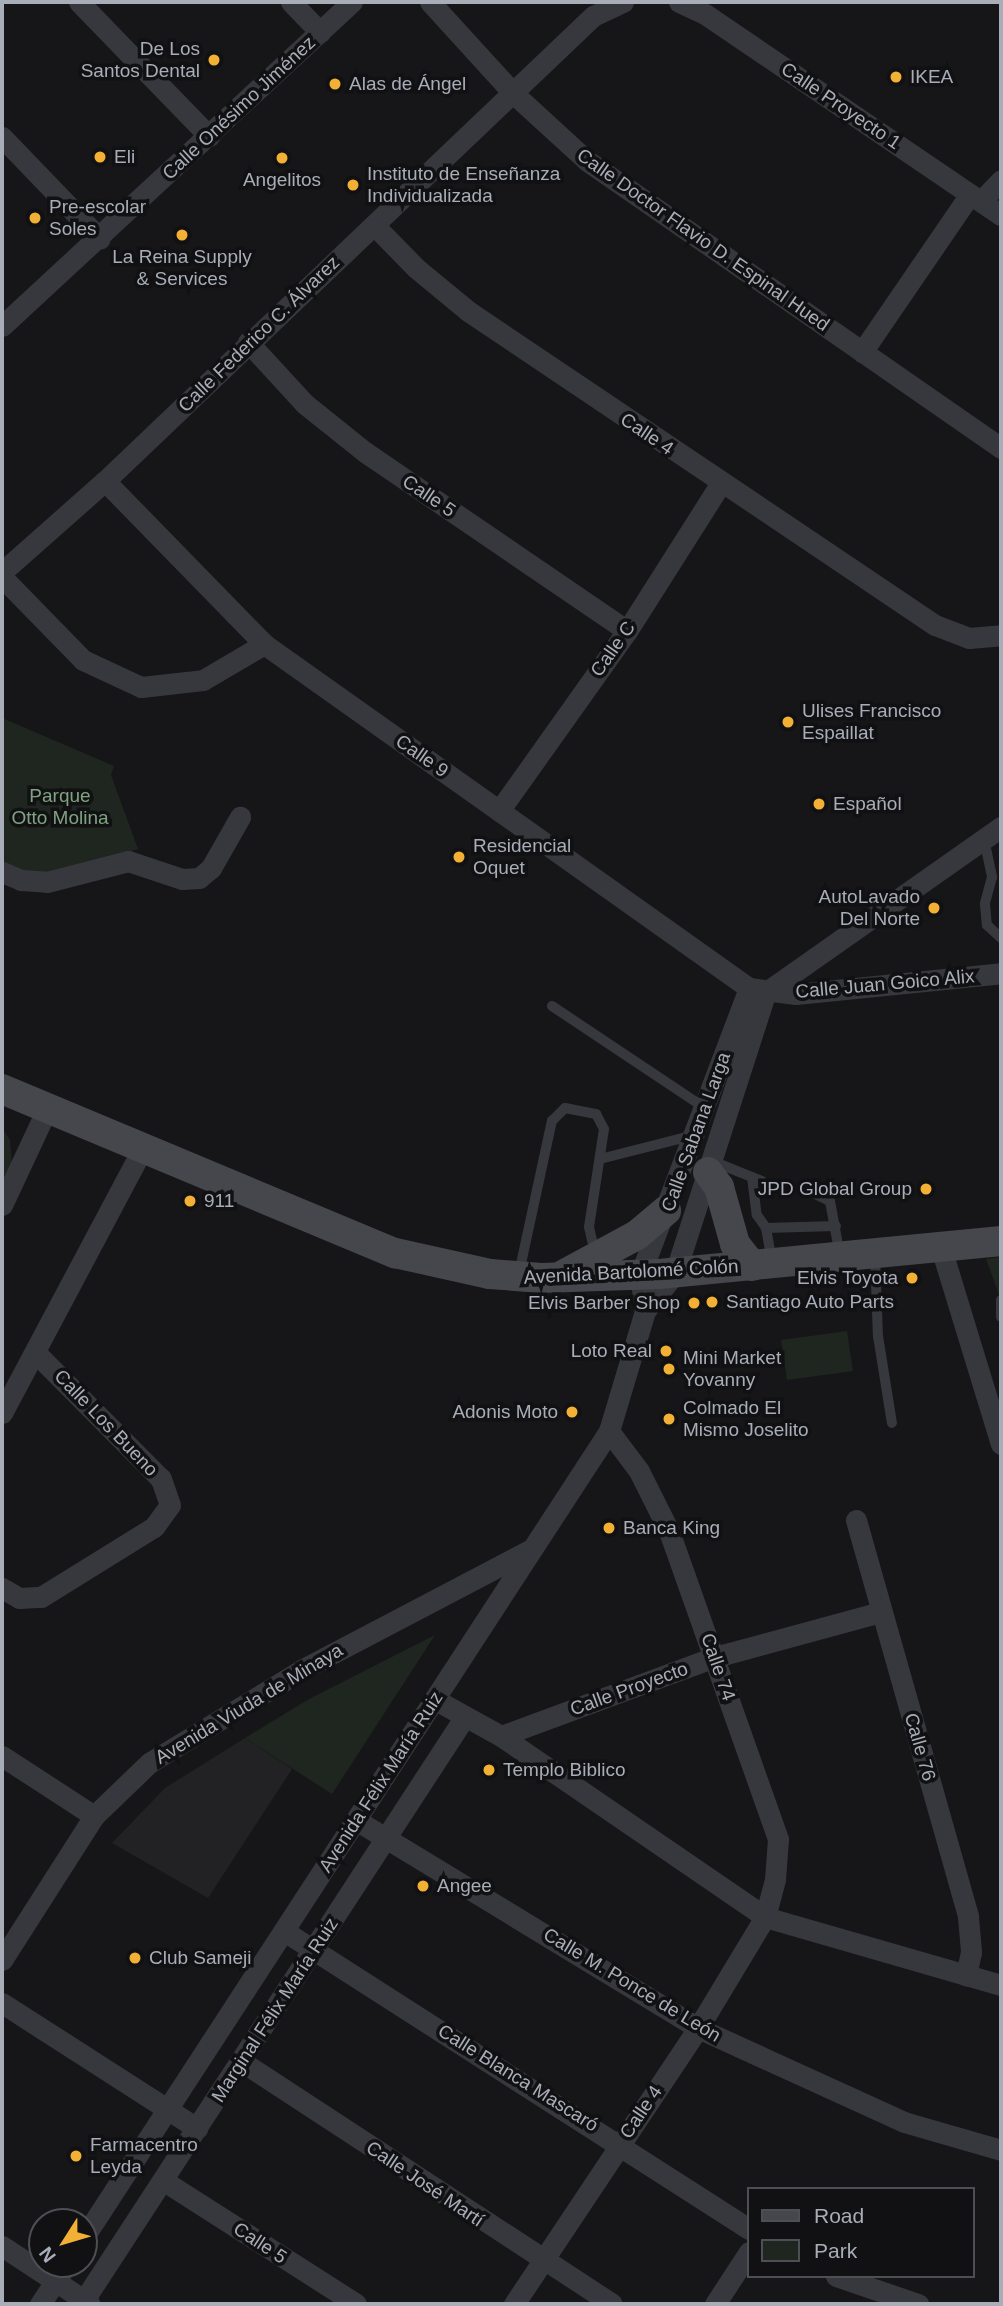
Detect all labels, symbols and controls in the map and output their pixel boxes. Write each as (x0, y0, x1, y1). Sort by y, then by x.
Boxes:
street label: Calle Onésimo Jiménez (158, 31, 320, 185)
place label: De Los Santos Dental (81, 38, 200, 82)
marker: De Los Santos Dental (206, 52, 222, 68)
street label: Calle Proyecto 1 (777, 58, 905, 154)
place label: IKEA (910, 66, 953, 88)
marker: IKEA (888, 69, 904, 85)
place label: Alas de Ángel (349, 73, 466, 95)
marker: Alas de Ángel (327, 76, 343, 92)
street label: Calle Doctor Flavio D. Espinal Hued (572, 144, 834, 336)
place label: Eli (114, 146, 135, 168)
marker: Eli (92, 149, 108, 165)
marker: Angelitos (274, 150, 290, 166)
place label: Instituto de Enseñanza Individualizada (367, 163, 560, 207)
place label: Angelitos (243, 169, 321, 191)
marker: Instituto de Enseñanza Individualizada (345, 177, 361, 193)
place label: Pre-escolar Soles (49, 196, 146, 240)
marker: Pre-escolar Soles (27, 210, 43, 226)
marker: La Reina Supply & Services (174, 227, 190, 243)
place label: La Reina Supply & Services (112, 246, 252, 290)
street label: Calle Federico C. Álvarez (174, 251, 344, 417)
street label: Calle 4 (616, 408, 678, 460)
street label: Calle 5 (398, 470, 460, 522)
street label: Calle C (586, 617, 640, 681)
place label: Ulises Francisco Espaillat (802, 700, 941, 744)
marker: Ulises Francisco Espaillat (780, 714, 796, 730)
street label: Calle 9 (391, 730, 453, 782)
park label: Parque Otto Molina (11, 785, 109, 829)
place label: Español (833, 793, 902, 815)
marker: Español (811, 796, 827, 812)
place label: Residencial Oquet (473, 835, 571, 879)
marker: Residencial Oquet (451, 849, 467, 865)
place label: AutoLavado Del Norte (819, 886, 920, 930)
marker: AutoLavado Del Norte (926, 900, 942, 916)
street label: Calle Juan Goico Alix (794, 965, 976, 1003)
street label: Calle Sabana Larga (657, 1049, 735, 1215)
place label: JPD Global Group (758, 1178, 912, 1200)
marker: JPD Global Group (918, 1181, 934, 1197)
place label: 911 (204, 1190, 234, 1212)
marker: 911 (182, 1193, 198, 1209)
street label: Avenida Bartolomé Colón (523, 1255, 739, 1289)
place label: Elvis Toyota (797, 1267, 898, 1289)
marker: Elvis Toyota (904, 1270, 920, 1286)
place label: Santiago Auto Parts (726, 1291, 895, 1313)
place label: Elvis Barber Shop (528, 1292, 680, 1314)
marker: Santiago Auto Parts (704, 1294, 720, 1310)
marker: Elvis Barber Shop (686, 1295, 702, 1311)
place label: Loto Real (571, 1340, 652, 1362)
marker: Loto Real (658, 1343, 674, 1359)
place label: Mini Market Yovanny (683, 1347, 781, 1391)
marker: Mini Market Yovanny (661, 1361, 677, 1377)
street label: Calle Los Bueno (49, 1365, 163, 1481)
place label: Colmado El Mismo Joselito (683, 1397, 809, 1441)
place label: Adonis Moto (452, 1401, 558, 1423)
marker: Adonis Moto (564, 1404, 580, 1420)
marker: Colmado El Mismo Joselito (661, 1411, 677, 1427)
place label: Banca King (623, 1517, 720, 1539)
marker: Banca King (601, 1520, 617, 1536)
street label: Calle 74 (696, 1630, 740, 1704)
street label: Avenida Viuda de Minaya (151, 1639, 347, 1769)
street label: Calle Proyecto (567, 1657, 691, 1721)
street label: Avenida Félix María Ruiz (314, 1687, 448, 1877)
street label: Calle 76 (899, 1710, 941, 1784)
place label: Templo Biblico (503, 1759, 625, 1781)
marker: Templo Biblico (481, 1762, 497, 1778)
place label: Angee (437, 1875, 492, 1897)
marker: Angee (415, 1878, 431, 1894)
street label: Marginal Félix María Ruiz (207, 1913, 343, 2107)
street label: Calle M. Ponce de León (539, 1923, 725, 2047)
place label: Club Sameji (149, 1947, 251, 1969)
marker: Club Sameji (127, 1950, 143, 1966)
street label: Calle Blanca Mascaró (434, 2019, 602, 2137)
street label: Calle 4 (615, 2081, 667, 2143)
place label: Farmacentro Leyda (90, 2134, 198, 2178)
street label: Calle José Martí (362, 2136, 488, 2232)
marker: Farmacentro Leyda (68, 2148, 84, 2164)
legend (748, 2187, 975, 2278)
text: Road (814, 2204, 864, 2227)
north arrow (28, 2208, 98, 2278)
street label: Calle 5 (229, 2217, 291, 2269)
text: Park (814, 2239, 857, 2262)
text: N (35, 2243, 60, 2267)

